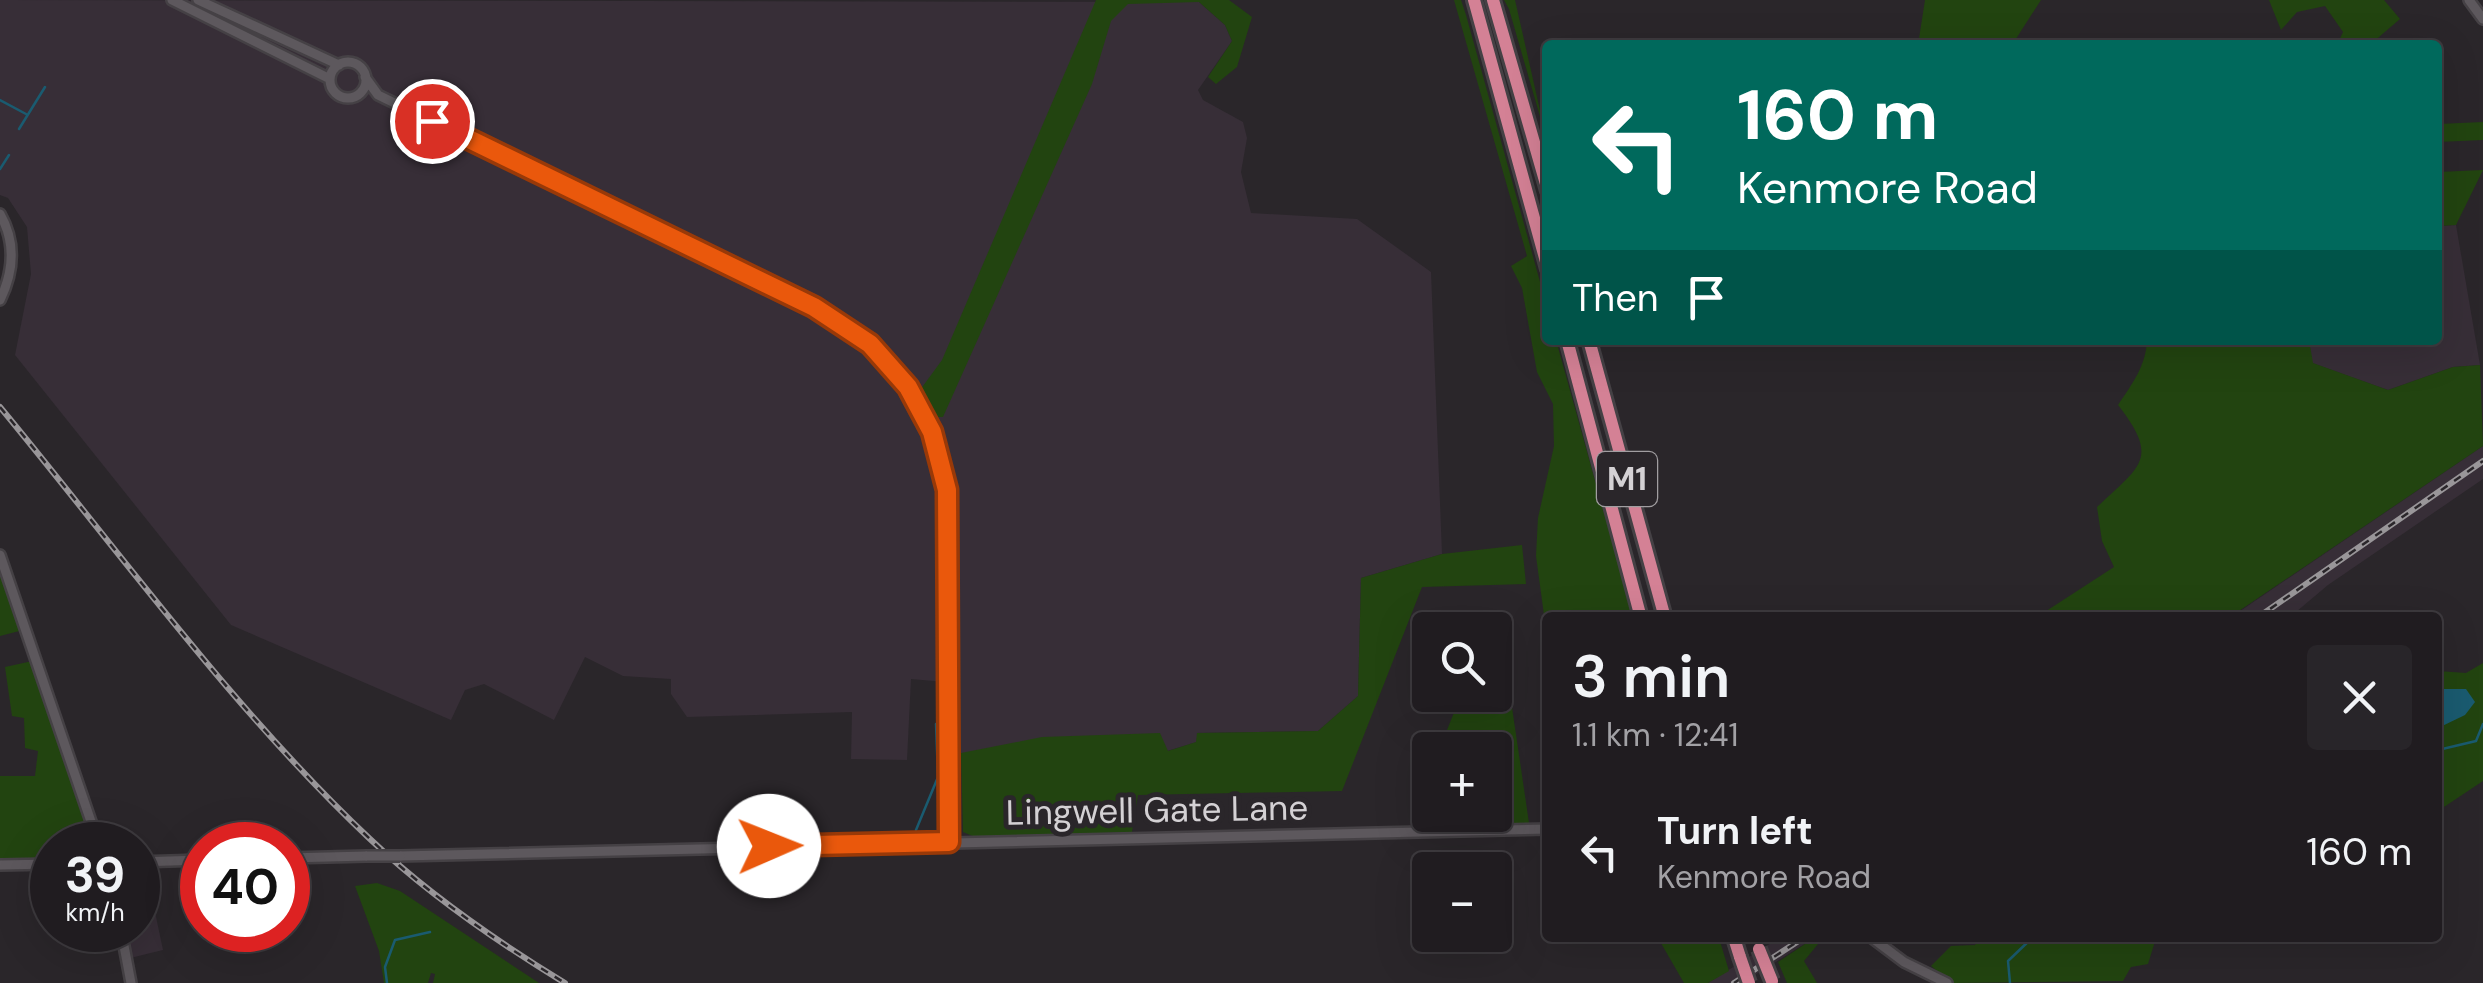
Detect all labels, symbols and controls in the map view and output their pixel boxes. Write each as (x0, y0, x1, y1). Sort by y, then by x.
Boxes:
text: 160 m (1737, 70, 1938, 161)
pin (390, 79, 475, 164)
icon: left (1572, 80, 1702, 210)
icon: arrive (405, 94, 460, 149)
text: Kenmore Road (1737, 158, 2038, 217)
icon: arrive (1679, 270, 1734, 325)
text: Then (1572, 273, 1659, 323)
road number: M1 (1597, 452, 1657, 506)
map controls (1412, 612, 1512, 952)
button: search (1412, 612, 1512, 712)
text: 3 min (1572, 637, 1730, 716)
button: close (2307, 645, 2412, 750)
text: 1.1 km · 12:41 (1572, 714, 1738, 756)
button: + (1412, 732, 1512, 832)
street label: Lingwell Gate Lane (1005, 784, 1309, 836)
position arrow (717, 794, 821, 898)
text: Turn left (1657, 806, 1813, 856)
speed limit sign: 40 (180, 822, 310, 952)
icon: left (1572, 825, 1627, 880)
text: 160 m (2306, 827, 2412, 877)
text: 39 (65, 842, 125, 908)
button: − (1412, 852, 1512, 952)
text: Kenmore Road (1657, 856, 1871, 898)
text: km/h (65, 896, 125, 929)

